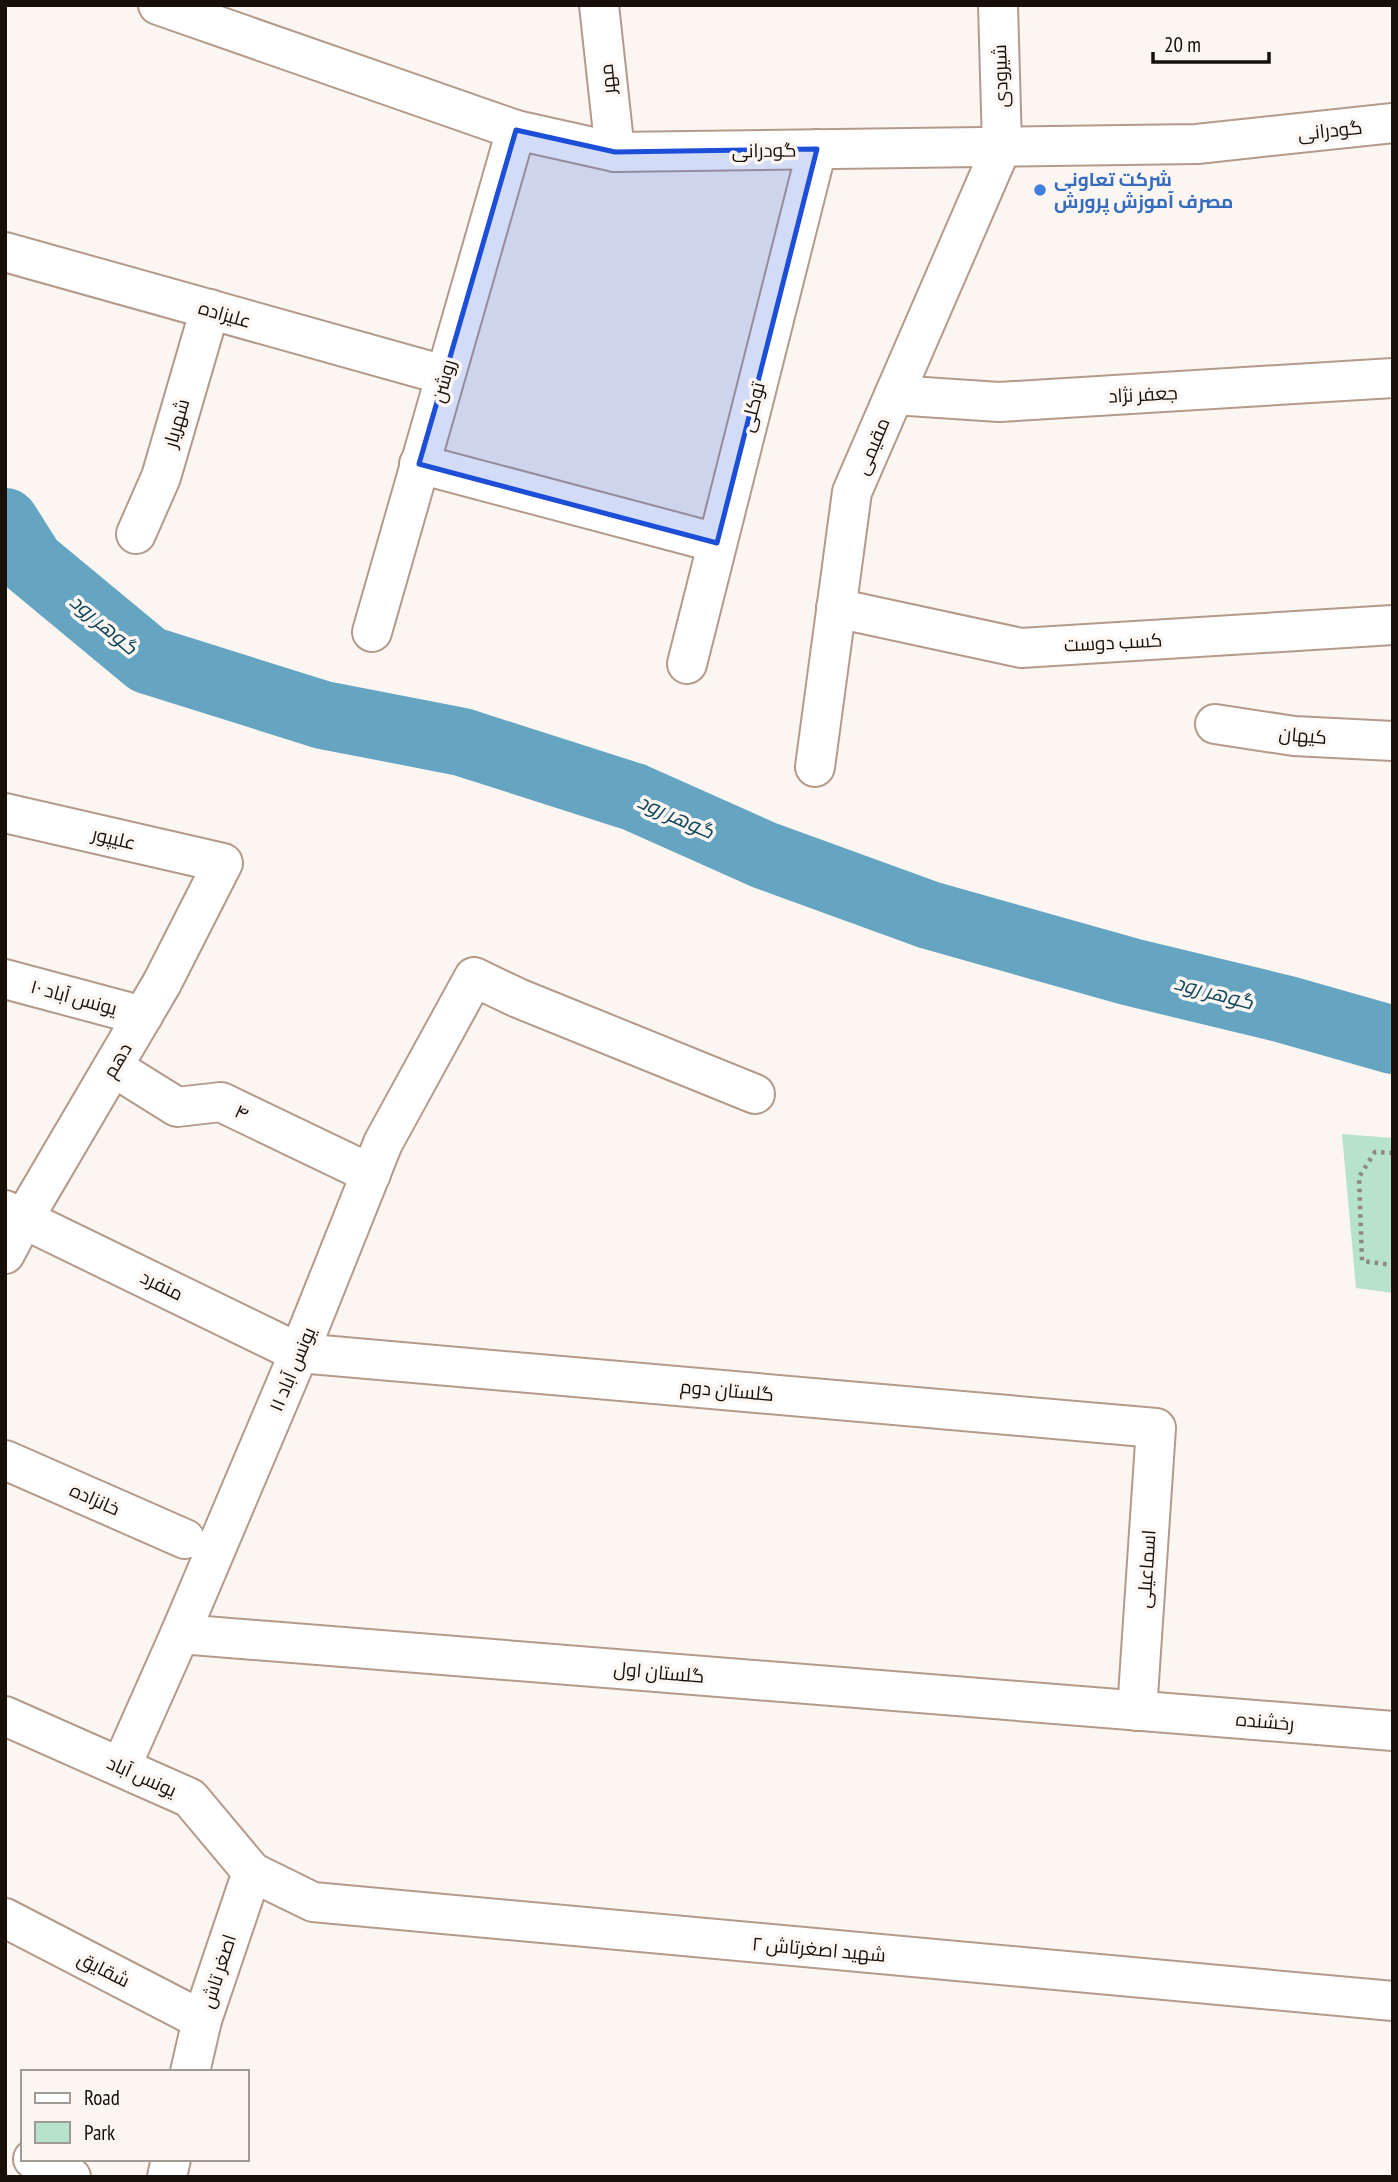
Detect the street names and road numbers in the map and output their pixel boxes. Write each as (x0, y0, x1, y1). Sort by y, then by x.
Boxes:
street label: شیرودی (987, 44, 1013, 108)
street label: مهر (593, 63, 621, 96)
street label: گودرانی (1296, 115, 1364, 145)
street label: گودرانی (731, 137, 797, 163)
street label: علیزاده (196, 295, 254, 333)
street label: روشن (425, 357, 461, 405)
street label: توکلی (734, 380, 770, 434)
street label: جعفر نژاد (1108, 380, 1178, 408)
street label: شهریار (157, 396, 194, 451)
street label: مقیمی (849, 414, 895, 478)
street label: کسب دوست (1063, 627, 1163, 657)
street label: کیهان (1278, 721, 1328, 749)
street label: علیپور (89, 821, 138, 855)
street label: یونس آباد ۱۰ (28, 974, 120, 1020)
street label: دهم (97, 1038, 138, 1083)
street label: ۴ (231, 1098, 253, 1126)
street label: منفرد (137, 1264, 187, 1306)
street label: یونس آباد ۱۱ (263, 1323, 321, 1415)
street label: گلستان دوم (679, 1374, 775, 1408)
street label: خانزاده (66, 1477, 124, 1521)
street label: اسماعیلی (1131, 1529, 1161, 1609)
street label: گلستان اول (613, 1656, 705, 1688)
street label: رخشنده (1235, 1706, 1295, 1736)
street label: یونس آباد (103, 1750, 181, 1802)
street label: اصغر تاش (195, 1931, 241, 2011)
street label: شهید اصغرتاش ۲ (751, 1931, 887, 1967)
street label: شقایق (73, 1946, 134, 1993)

